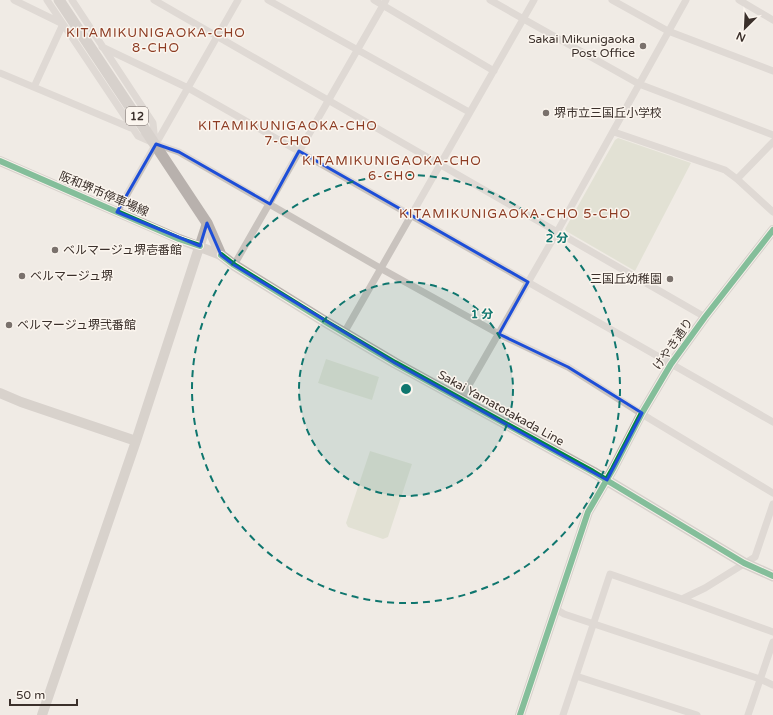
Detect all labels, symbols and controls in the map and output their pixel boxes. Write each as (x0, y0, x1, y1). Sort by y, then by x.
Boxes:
north arrow (725, 8, 765, 48)
district label: KITAMIKUNIGAOKA-CHO 8-CHO (66, 25, 246, 56)
text: N (734, 29, 748, 44)
place label: Sakai Mikunigaoka Post Office (528, 32, 635, 60)
marker: Sakai Mikunigaoka Post Office (638, 41, 648, 51)
place label: 堺市立三国丘小学校 (554, 106, 662, 120)
road number: 12 (126, 107, 148, 125)
marker: 堺市立三国丘小学校 (541, 108, 551, 118)
district label: KITAMIKUNIGAOKA-CHO 7-CHO (198, 118, 378, 149)
district label: KITAMIKUNIGAOKA-CHO 6-CHO (302, 153, 482, 184)
street label: 阪和堺市停車場線 (57, 169, 151, 219)
district label: KITAMIKUNIGAOKA-CHO 5-CHO (399, 206, 631, 222)
text: 2 分 (546, 231, 568, 245)
place label: ベルマージュ堺壱番館 (63, 243, 182, 257)
marker: ベルマージュ堺壱番館 (50, 245, 60, 255)
place label: ベルマージュ堺 (30, 269, 113, 283)
marker: ベルマージュ堺 (17, 271, 27, 281)
place label: 三国丘幼稚園 (590, 272, 662, 286)
marker: 三国丘幼稚園 (665, 274, 675, 284)
text: 1 分 (471, 307, 493, 321)
street label: けやき通り (650, 315, 696, 373)
place label: ベルマージュ堺弐番館 (17, 318, 136, 332)
marker: ベルマージュ堺弐番館 (4, 320, 14, 330)
street label: Sakai Yamatotakada Line (435, 367, 567, 449)
centre of rings (399, 382, 413, 396)
scale bar (10, 681, 77, 707)
text: 50 m (16, 688, 45, 702)

